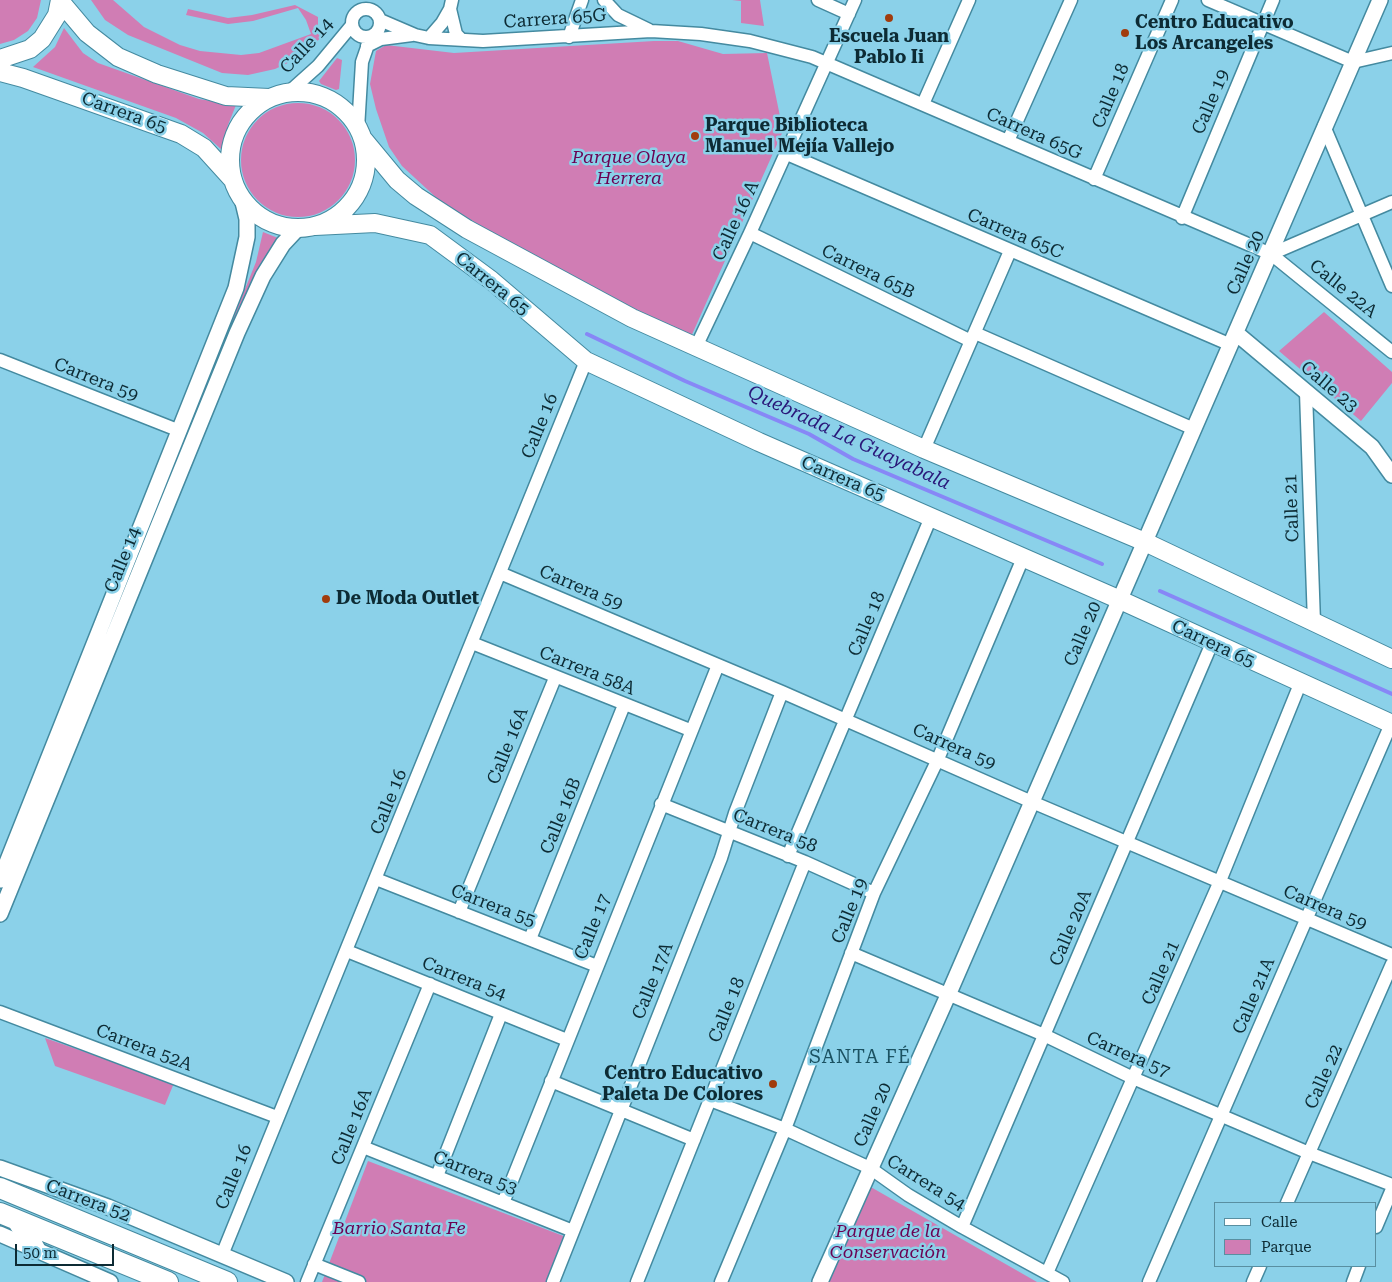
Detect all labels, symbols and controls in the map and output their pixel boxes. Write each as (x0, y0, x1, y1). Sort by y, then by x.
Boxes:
street label: Carrera 65G (503, 5, 607, 33)
marker: Escuela Juan Pablo Ii (883, 12, 895, 24)
place label: Centro Educativo Los Arcangeles (1135, 12, 1294, 54)
street label: Calle 14 (276, 14, 338, 78)
place label: Escuela Juan Pablo Ii (829, 26, 949, 68)
marker: Centro Educativo Los Arcangeles (1119, 27, 1131, 39)
street label: Calle 18 (1088, 60, 1134, 132)
street label: Calle 19 (1188, 66, 1234, 138)
street label: Carrera 65 (79, 88, 169, 138)
street label: Carrera 65G (983, 103, 1085, 165)
place label: Parque Biblioteca Manuel Mejía Vallejo (705, 115, 894, 158)
marker: Parque Biblioteca Manuel Mejía Vallejo (689, 130, 701, 142)
park label: Parque Olaya Herrera (572, 147, 686, 190)
street label: Calle 16 A (708, 178, 764, 264)
street label: Carrera 65C (964, 204, 1066, 264)
street label: Calle 20 (1222, 227, 1270, 299)
street label: Carrera 65B (818, 240, 918, 304)
street label: Carrera 65 (451, 248, 533, 320)
street label: Calle 22A (1305, 255, 1381, 323)
street label: Carrera 59 (51, 353, 141, 407)
street label: Calle 23 (1296, 357, 1362, 417)
water label: Quebrada La Guayabala (744, 381, 954, 495)
street label: Calle 16 (517, 390, 563, 462)
street label: Carrera 65 (798, 452, 888, 506)
street label: Calle 21 (1280, 473, 1304, 543)
street label: Calle 14 (100, 524, 146, 596)
street label: Carrera 59 (536, 561, 626, 615)
place label: De Moda Outlet (336, 588, 479, 610)
street label: Calle 18 (844, 588, 890, 660)
marker: De Moda Outlet (320, 593, 332, 605)
street label: Calle 20 (1060, 598, 1106, 670)
street label: Carrera 65 (1168, 615, 1258, 673)
street label: Carrera 58A (536, 642, 638, 700)
street label: Calle 16A (483, 704, 533, 788)
street label: Carrera 59 (909, 719, 999, 775)
street label: Calle 16 (366, 766, 412, 838)
street label: Calle 16B (536, 775, 586, 857)
street label: Carrera 58 (730, 804, 820, 858)
street label: Calle 19 (827, 875, 873, 947)
street label: Carrera 55 (448, 880, 538, 932)
street label: Carrera 59 (1280, 881, 1370, 935)
street label: Calle 20A (1045, 887, 1097, 969)
street label: Calle 17 (570, 891, 616, 963)
street label: Calle 21 (1137, 937, 1185, 1009)
street label: Calle 17A (628, 939, 678, 1023)
street label: Carrera 54 (419, 952, 509, 1006)
street label: Calle 21A (1228, 955, 1280, 1037)
street label: Calle 18 (704, 974, 750, 1046)
street label: Carrera 52A (93, 1020, 195, 1076)
street label: Carrera 57 (1083, 1027, 1173, 1083)
street label: Calle 22 (1300, 1041, 1348, 1113)
district label: SANTA FÉ (808, 1046, 912, 1068)
place label: Centro Educativo Paleta De Colores (602, 1063, 763, 1106)
marker: Centro Educativo Paleta De Colores (767, 1078, 779, 1090)
street label: Calle 20 (849, 1079, 897, 1151)
street label: Calle 16A (327, 1085, 377, 1169)
street label: Calle 16 (211, 1141, 257, 1213)
street label: Carrera 53 (430, 1146, 520, 1200)
street label: Carrera 54 (883, 1150, 969, 1216)
street label: Carrera 52 (43, 1175, 133, 1227)
legend (1214, 1202, 1377, 1267)
text: Calle (1261, 1213, 1297, 1231)
park label: Barrio Santa Fe (332, 1218, 466, 1240)
park label: Parque de la Conservación (830, 1221, 946, 1264)
scale bar (18, 1234, 116, 1266)
text: Parque (1261, 1238, 1312, 1256)
text: 50 m (23, 1244, 57, 1262)

